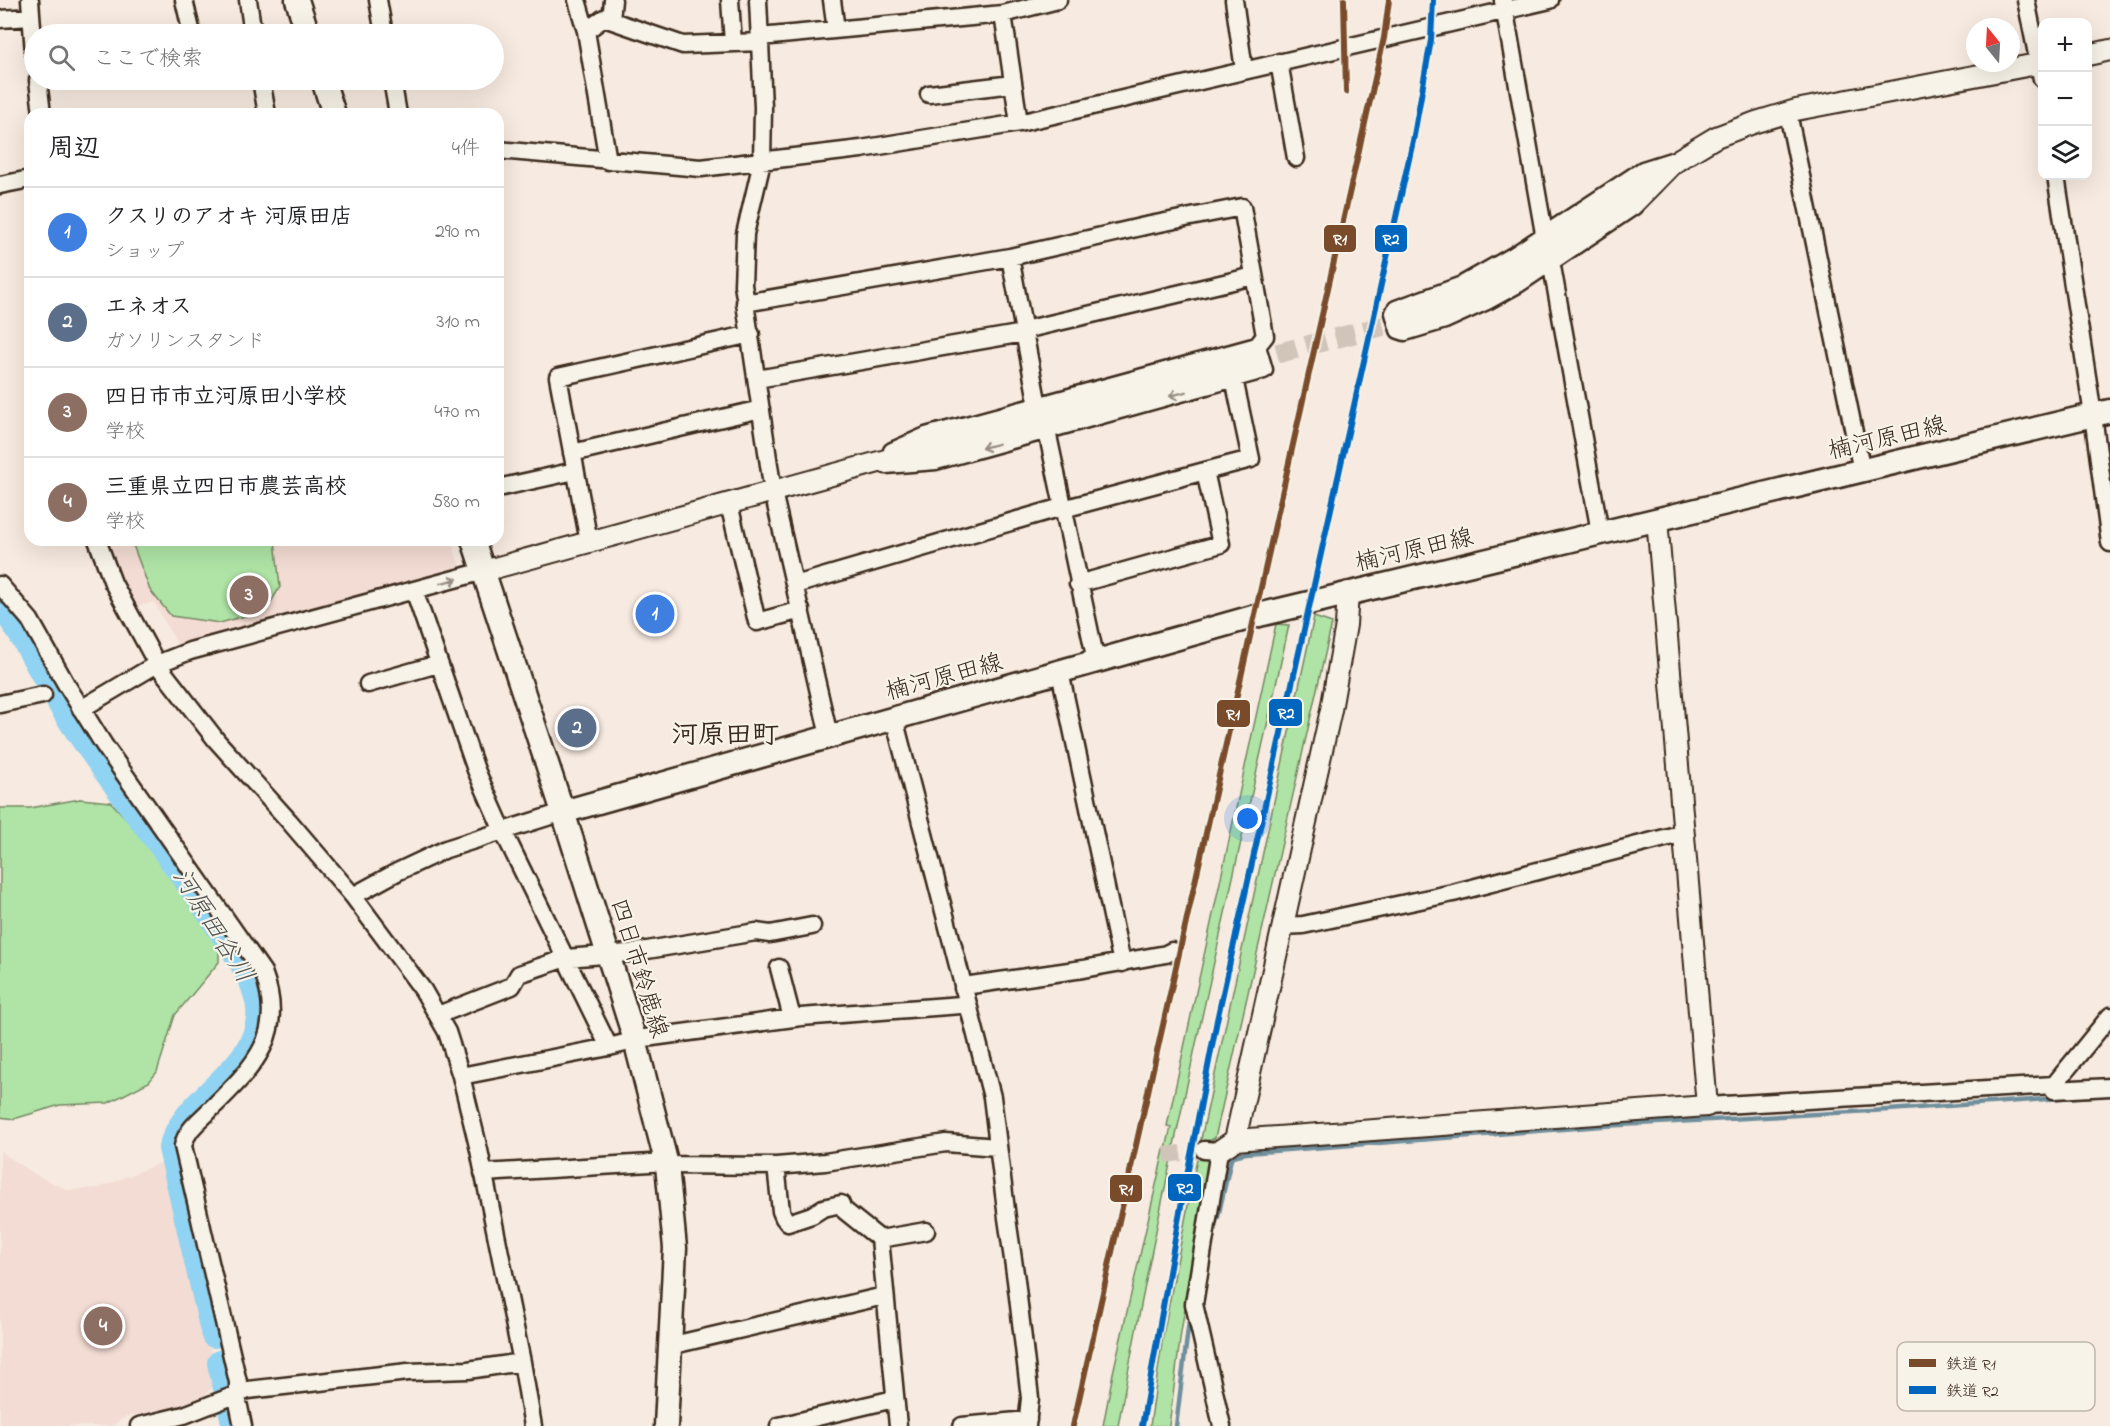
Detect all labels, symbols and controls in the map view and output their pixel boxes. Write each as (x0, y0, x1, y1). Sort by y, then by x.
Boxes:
north arrow (1966, 18, 2020, 72)
map controls (2038, 18, 2092, 180)
button: + (2038, 18, 2092, 72)
search box (24, 24, 504, 90)
icon: search (45, 41, 78, 74)
text: ここで検索 (93, 44, 203, 76)
button: − (2038, 72, 2092, 126)
button: layers (2038, 126, 2092, 180)
text: 周辺 (48, 131, 100, 169)
text: 4件 (452, 135, 480, 164)
text: クスリのアオキ 河原田店 (105, 202, 353, 234)
text: 1 (64, 218, 71, 247)
text: 290 m (435, 218, 480, 247)
line badge: R1 (1323, 224, 1357, 253)
line badge: R2 (1374, 224, 1408, 253)
text: R1 (1332, 228, 1348, 252)
text: R2 (1382, 228, 1399, 252)
text: ショップ (105, 238, 184, 267)
text: エネオス (105, 292, 192, 324)
text: 2 (63, 308, 72, 337)
text: 310 m (436, 308, 480, 337)
text: ガソリンスタンド (105, 328, 265, 357)
text: 四日市市立河原田小学校 (105, 382, 347, 414)
one-way arrow (1169, 389, 1188, 400)
text: 3 (63, 398, 72, 427)
text: 470 m (434, 398, 480, 427)
street label: 楠河原田線 (1825, 409, 1950, 470)
text: 学校 (105, 418, 145, 447)
one-way arrow (981, 441, 1000, 452)
text: 三重県立四日市農芸高校 (105, 472, 347, 504)
text: 4 (63, 488, 72, 517)
text: 580 m (432, 488, 480, 517)
text: 学校 (105, 508, 145, 537)
street label: 楠河原田線 (1352, 521, 1477, 582)
pin: 3 (230, 572, 268, 618)
one-way arrow (439, 574, 458, 586)
pin: 1 (636, 592, 674, 636)
street label: 楠河原田線 (882, 646, 1007, 711)
line badge: R2 (1268, 698, 1303, 727)
line badge: R1 (1216, 699, 1251, 728)
text: R2 (1277, 702, 1294, 726)
text: R1 (1225, 703, 1241, 727)
pin: 2 (558, 706, 596, 750)
district label: 河原田町 (671, 717, 779, 756)
your location (1233, 804, 1262, 833)
water label: 河原田谷川 (161, 861, 262, 992)
street label: 四日市鈴鹿線 (600, 895, 675, 1043)
line badge: R2 (1167, 1173, 1202, 1202)
line badge: R1 (1109, 1174, 1143, 1203)
text: R2 (1176, 1177, 1193, 1201)
text: R1 (1118, 1178, 1134, 1202)
pin: 4 (84, 1304, 122, 1348)
legend (1897, 1342, 2095, 1411)
text: 鉄道 R1 (1946, 1353, 1996, 1377)
text: 鉄道 R2 (1946, 1380, 1999, 1404)

